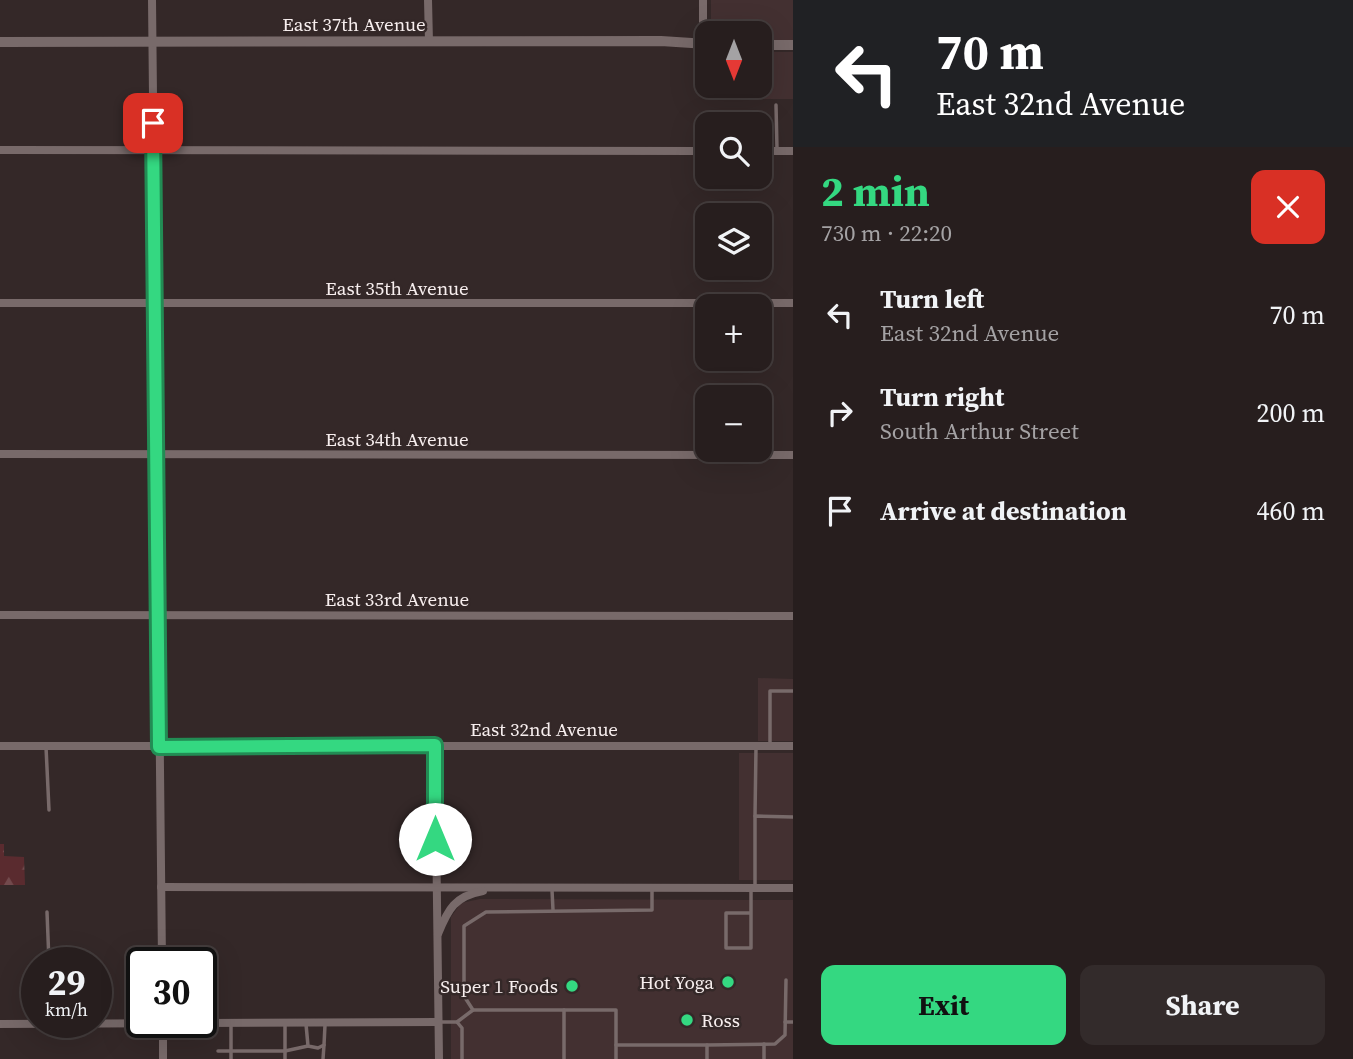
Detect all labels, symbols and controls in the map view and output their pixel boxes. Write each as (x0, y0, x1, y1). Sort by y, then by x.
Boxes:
street label: East 37th Avenue (282, 11, 426, 37)
text: 70 m (936, 18, 1044, 85)
north arrow (695, 21, 772, 98)
map controls (695, 21, 772, 462)
icon: left (821, 28, 912, 119)
text: East 32nd Avenue (936, 82, 1185, 126)
pin (123, 93, 183, 153)
icon: arrive (134, 104, 172, 142)
button: search (695, 112, 772, 189)
text: 2 min (821, 162, 930, 220)
button: close (1251, 170, 1325, 244)
button: layers (695, 203, 772, 280)
text: 730 m · 22:20 (821, 217, 952, 249)
street label: East 35th Avenue (325, 275, 469, 301)
text: Turn left (880, 281, 984, 317)
button: + (695, 294, 772, 371)
icon: left (821, 296, 859, 334)
text: 70 m (1270, 297, 1325, 333)
text: East 32nd Avenue (880, 317, 1059, 349)
text: Turn right (880, 379, 1004, 415)
button: − (695, 385, 772, 462)
icon: right (821, 394, 859, 432)
text: 200 m (1257, 395, 1325, 431)
text: South Arthur Street (880, 415, 1079, 447)
street label: East 34th Avenue (325, 426, 469, 452)
icon: arrive (821, 492, 859, 530)
text: Arrive at destination (880, 493, 1127, 529)
text: 460 m (1257, 493, 1325, 529)
street label: East 33rd Avenue (325, 586, 469, 612)
street label: East 32nd Avenue (470, 716, 618, 742)
position arrow (398, 802, 472, 876)
speed limit sign: 30 (126, 947, 217, 1038)
text: 29 (48, 959, 85, 1007)
button: Exit (821, 965, 1066, 1045)
button: Share (1080, 965, 1325, 1045)
place label: Hot Yoga (639, 969, 714, 995)
place label: Super 1 Foods (440, 973, 558, 999)
marker: Hot Yoga (720, 974, 736, 990)
marker: Super 1 Foods (564, 978, 580, 994)
text: km/h (45, 997, 88, 1022)
place label: Ross (701, 1007, 740, 1033)
marker: Ross (679, 1012, 695, 1028)

